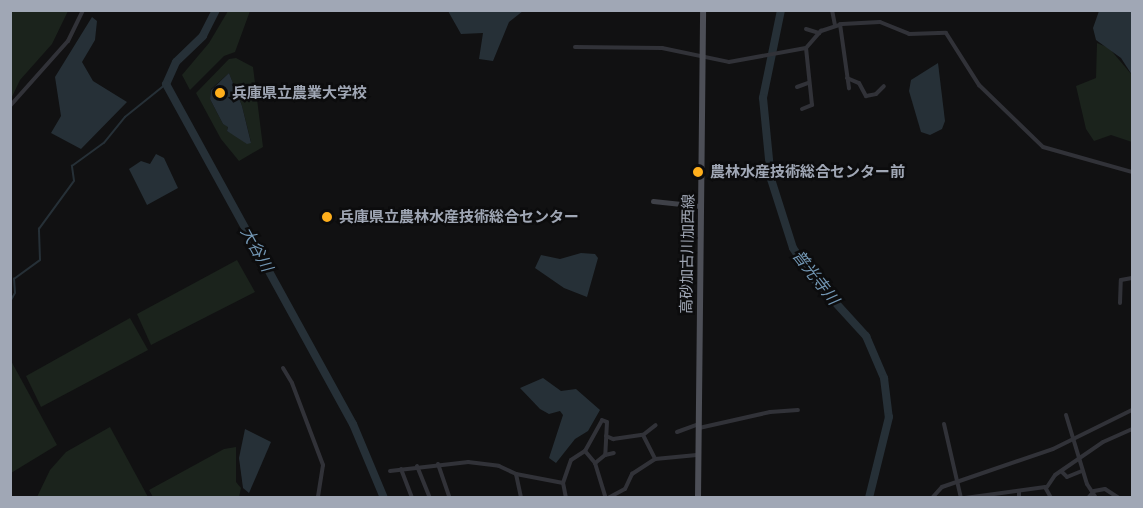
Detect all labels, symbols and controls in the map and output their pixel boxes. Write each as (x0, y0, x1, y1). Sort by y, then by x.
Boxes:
place label: 兵庫県立農業大学校 (232, 84, 367, 102)
marker: 兵庫県立農業大学校 (213, 86, 227, 100)
place label: 農林水産技術総合センター前 (710, 163, 905, 181)
marker: 農林水産技術総合センター前 (691, 165, 705, 179)
street label: 高砂加古川加西線 (677, 194, 697, 314)
place label: 兵庫県立農林水産技術総合センター (339, 208, 579, 226)
marker: 兵庫県立農林水産技術総合センター (320, 210, 334, 224)
water label: 大谷川 (237, 223, 277, 275)
water label: 普光寺川 (789, 246, 843, 308)

